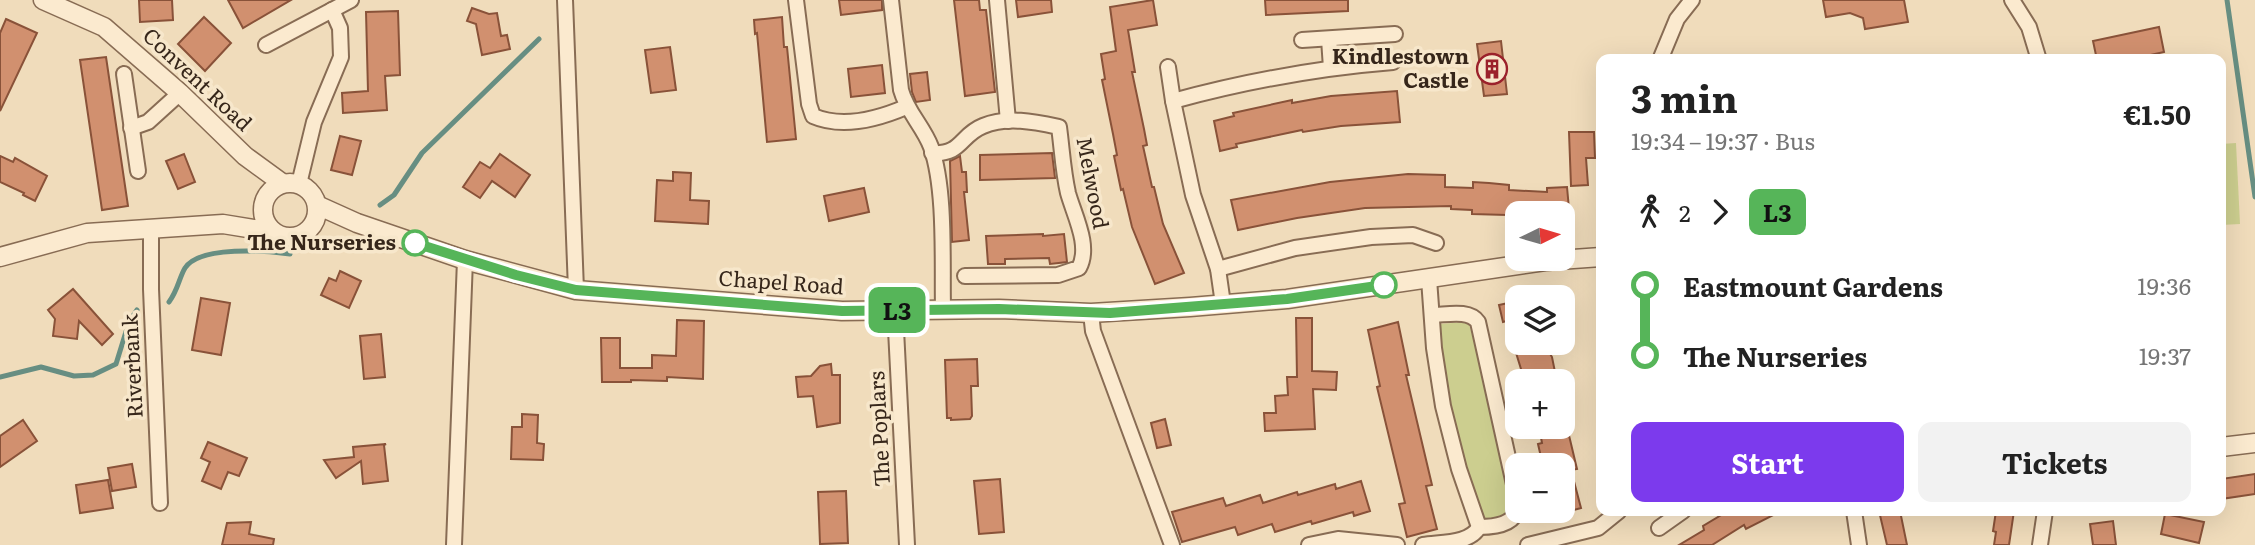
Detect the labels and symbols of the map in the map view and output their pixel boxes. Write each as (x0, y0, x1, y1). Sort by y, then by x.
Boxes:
street label: Convent Road (137, 19, 260, 137)
place label: Kindlestown Castle (1332, 39, 1469, 94)
building icon: Kindlestown Castle (1475, 52, 1509, 86)
street label: Melwood (1070, 134, 1119, 231)
north arrow (1505, 201, 1575, 271)
place label: The Nurseries (247, 225, 396, 256)
marker: The Nurseries (402, 230, 428, 256)
street label: Chapel Road (718, 261, 845, 300)
unlabelled marker (1371, 272, 1397, 298)
line badge: L3 (866, 287, 928, 333)
street label: Riverbank (112, 313, 149, 419)
street label: The Poplars (859, 370, 896, 488)

